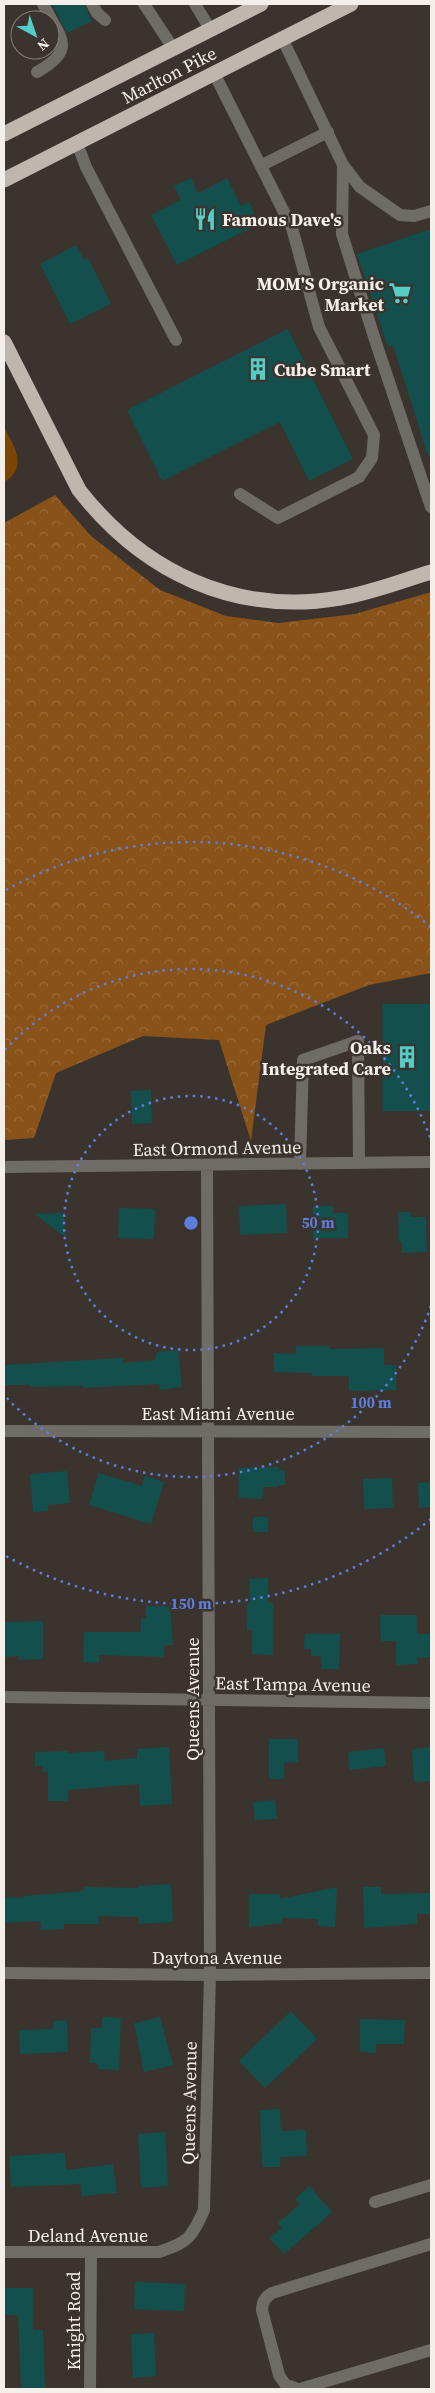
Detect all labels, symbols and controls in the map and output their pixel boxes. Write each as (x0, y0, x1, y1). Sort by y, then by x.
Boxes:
north arrow (10, 10, 60, 60)
text: N (33, 34, 54, 56)
street label: Marlton Pike (117, 40, 221, 110)
restaurant icon: Famous Dave's (192, 206, 218, 232)
place label: Famous Dave's (222, 207, 342, 232)
place label: MOM'S Organic Market (256, 271, 385, 317)
supermarket icon: MOM'S Organic Market (387, 280, 413, 306)
building icon: Cube Smart (245, 356, 271, 382)
place label: Cube Smart (274, 357, 371, 382)
place label: Oaks Integrated Care (262, 1035, 391, 1081)
building icon: Oaks Integrated Care (394, 1044, 420, 1070)
street label: East Ormond Avenue (132, 1134, 302, 1162)
text: 50 m (301, 1212, 335, 1233)
centre of rings (182, 1214, 200, 1232)
text: 100 m (350, 1392, 392, 1413)
street label: East Miami Avenue (141, 1401, 295, 1426)
text: 150 m (170, 1593, 212, 1614)
street label: Queens Avenue (180, 1637, 205, 1761)
street label: East Tampa Avenue (215, 1670, 371, 1698)
street label: Daytona Avenue (152, 1945, 282, 1970)
street label: Queens Avenue (175, 2041, 203, 2165)
street label: Deland Avenue (28, 2223, 148, 2248)
street label: Knight Road (61, 2272, 86, 2370)

